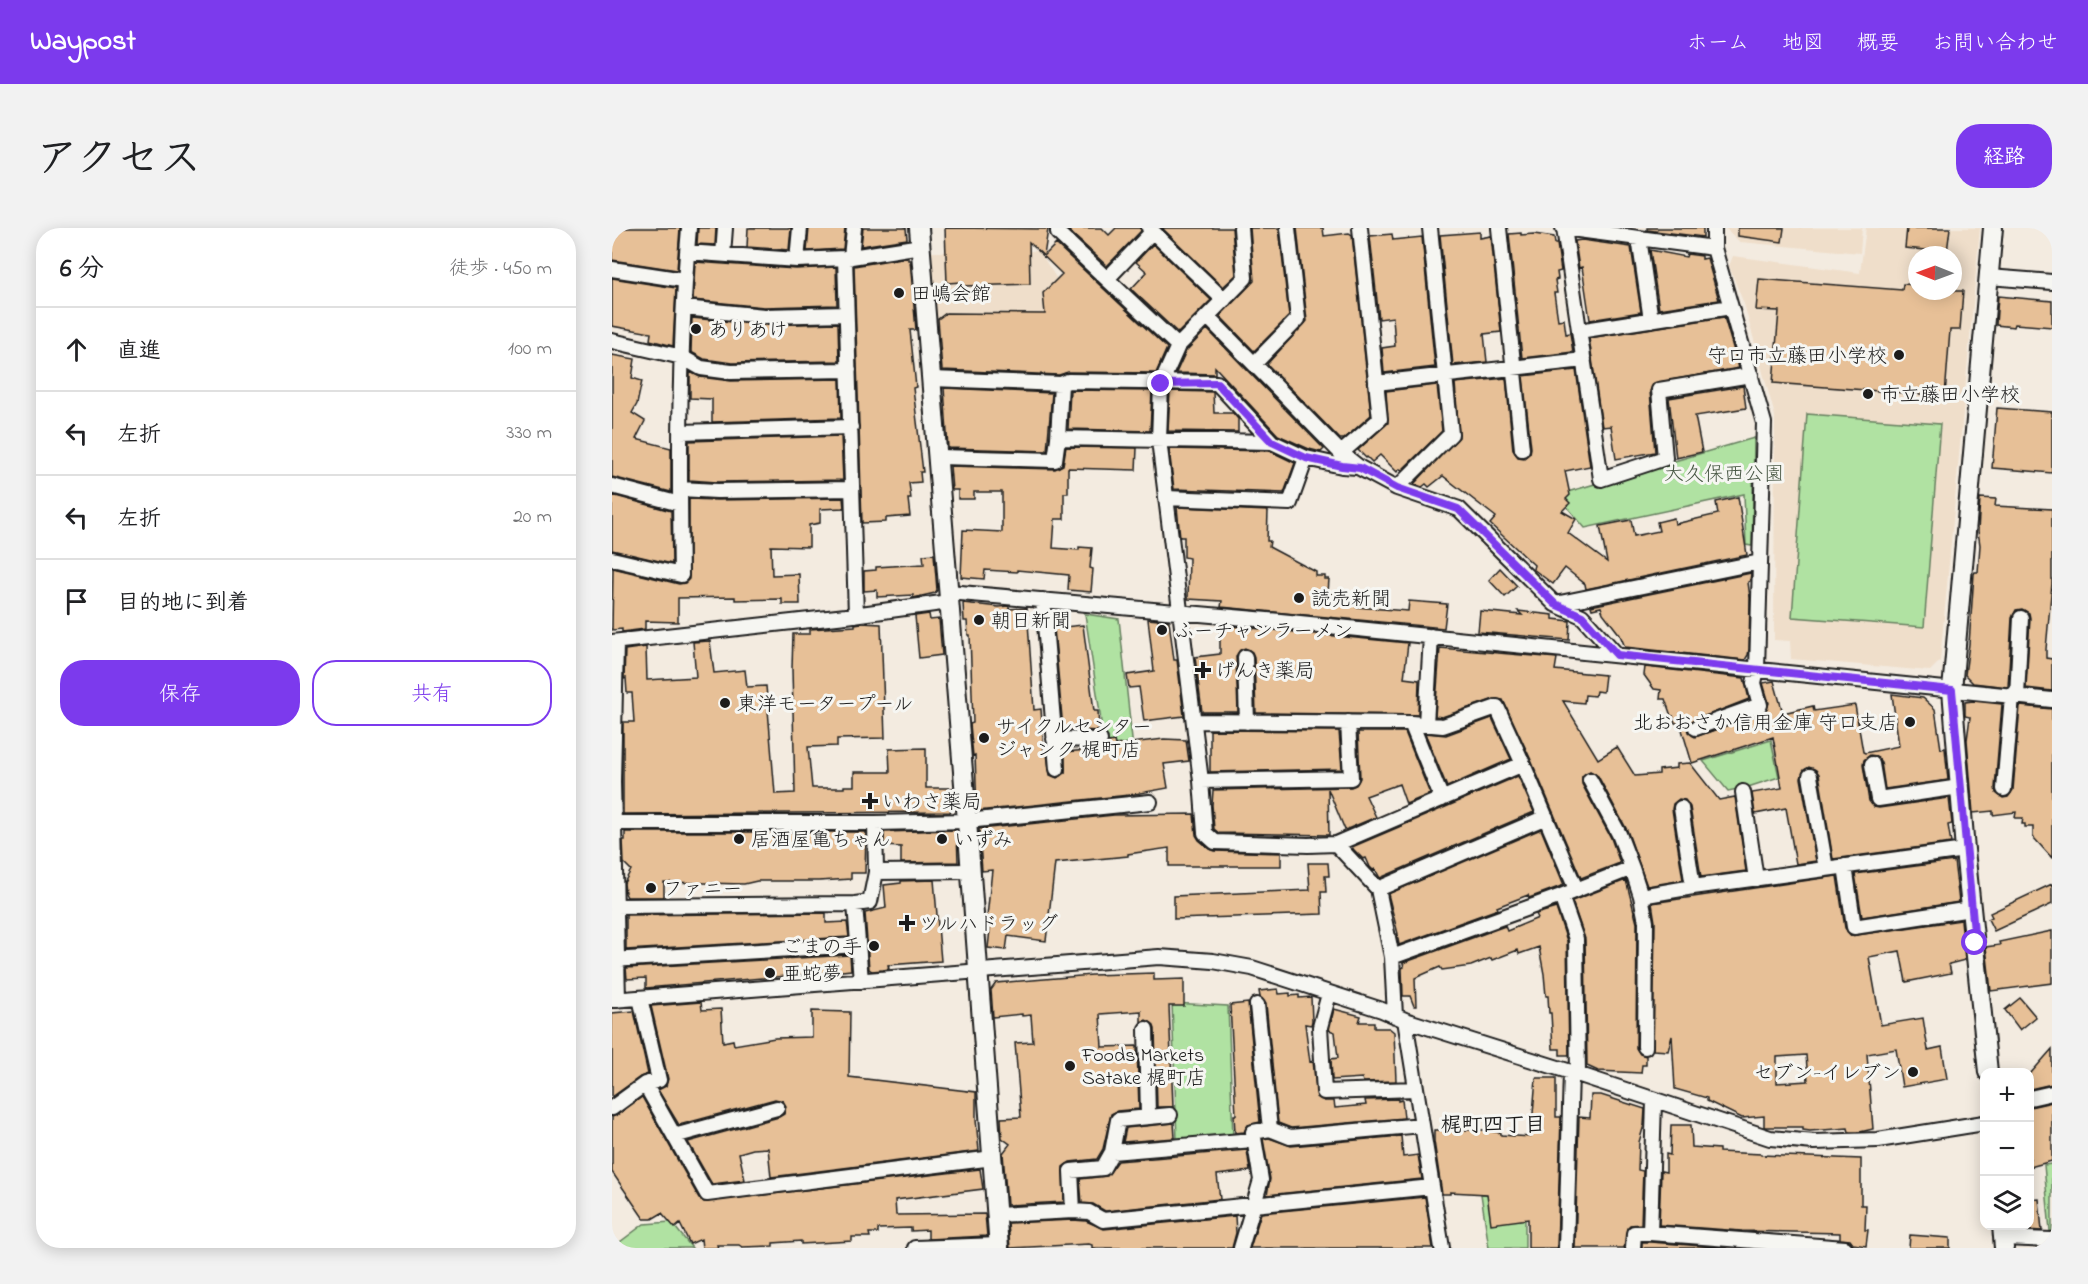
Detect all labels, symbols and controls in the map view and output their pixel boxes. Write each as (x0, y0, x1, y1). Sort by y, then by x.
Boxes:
text: Waypost (30, 22, 136, 63)
text: ホーム (1687, 29, 1749, 59)
text: 地図 (1782, 29, 1824, 59)
text: 概要 (1857, 29, 1899, 59)
text: お問い合わせ (1932, 29, 2058, 59)
button: 経路 (1956, 124, 2052, 188)
text: アクセス (36, 130, 201, 191)
north arrow (1908, 246, 1962, 300)
text: 6 分 (60, 251, 104, 289)
text: 徒歩 · 450 m (449, 255, 552, 284)
place label: 田嶋会館 (911, 281, 991, 310)
marker: 田嶋会館 (892, 286, 906, 300)
place label: ありあけ (708, 317, 788, 346)
marker: ありあけ (689, 322, 703, 336)
icon: ahead (60, 333, 93, 366)
text: 100 m (508, 335, 552, 364)
text: 直進 (117, 336, 161, 368)
place label: 守口市立藤田小学校 (1707, 343, 1887, 372)
marker: 守口市立藤田小学校 (1892, 348, 1906, 362)
route end (1147, 370, 1173, 396)
place label: 市立藤田小学校 (1880, 382, 2020, 411)
marker: 市立藤田小学校 (1861, 387, 1875, 401)
icon: left (60, 417, 93, 450)
text: 330 m (506, 419, 552, 448)
text: 左折 (117, 420, 161, 452)
park label: 大久保西公園 (1664, 461, 1784, 490)
icon: left (60, 501, 93, 534)
text: 20 m (513, 503, 552, 532)
text: 左折 (117, 504, 161, 536)
icon: arrive (60, 585, 93, 618)
place label: 読売新聞 (1311, 586, 1391, 615)
text: 目的地に到着 (117, 588, 249, 620)
marker: 読売新聞 (1292, 591, 1306, 605)
place label: 朝日新聞 (991, 608, 1071, 637)
marker: 朝日新聞 (972, 613, 986, 627)
place label: ふーチャンラーメン (1174, 618, 1353, 647)
marker: ふーチャンラーメン (1155, 623, 1169, 637)
place label: げんき薬局 (1215, 658, 1315, 687)
button: 保存 (60, 660, 300, 726)
button: 共有 (312, 660, 552, 726)
marker: げんき薬局 (1196, 663, 1210, 677)
place label: 東洋モータープール (737, 691, 913, 720)
marker: 東洋モータープール (718, 696, 732, 710)
place label: 北おおさか信用金庫 守口支店 (1633, 710, 1898, 739)
place label: サイクルセンター ジャンク 梶町店 (996, 714, 1152, 766)
marker: 北おおさか信用金庫 守口支店 (1903, 715, 1917, 729)
marker: サイクルセンター ジャンク 梶町店 (977, 731, 991, 745)
place label: いわさ薬局 (882, 789, 982, 818)
marker: いわさ薬局 (863, 794, 877, 808)
place label: 居酒屋亀ちゃん (751, 827, 891, 856)
place label: いずみ (954, 827, 1012, 856)
marker: 居酒屋亀ちゃん (732, 832, 746, 846)
marker: いずみ (935, 832, 949, 846)
place label: ファニー (663, 876, 743, 905)
marker: ファニー (644, 881, 658, 895)
place label: ツルハドラッグ (919, 911, 1058, 940)
marker: ツルハドラッグ (900, 916, 914, 930)
route start (1961, 929, 1987, 955)
place label: ごまの手 (782, 934, 862, 963)
marker: ごまの手 (867, 939, 881, 953)
place label: 亜蛇夢 (782, 961, 842, 990)
marker: 亜蛇夢 (763, 966, 777, 980)
place label: Foods Markets Satake 梶町店 (1081, 1042, 1206, 1094)
marker: Foods Markets Satake 梶町店 (1063, 1059, 1077, 1073)
place label: セブン-イレブン (1754, 1060, 1901, 1089)
marker: セブン-イレブン (1906, 1065, 1920, 1079)
map controls (1980, 1068, 2034, 1230)
button: + (1980, 1068, 2034, 1122)
district label: 梶町四丁目 (1441, 1111, 1546, 1141)
button: − (1980, 1122, 2034, 1176)
button: layers (1980, 1176, 2034, 1230)

